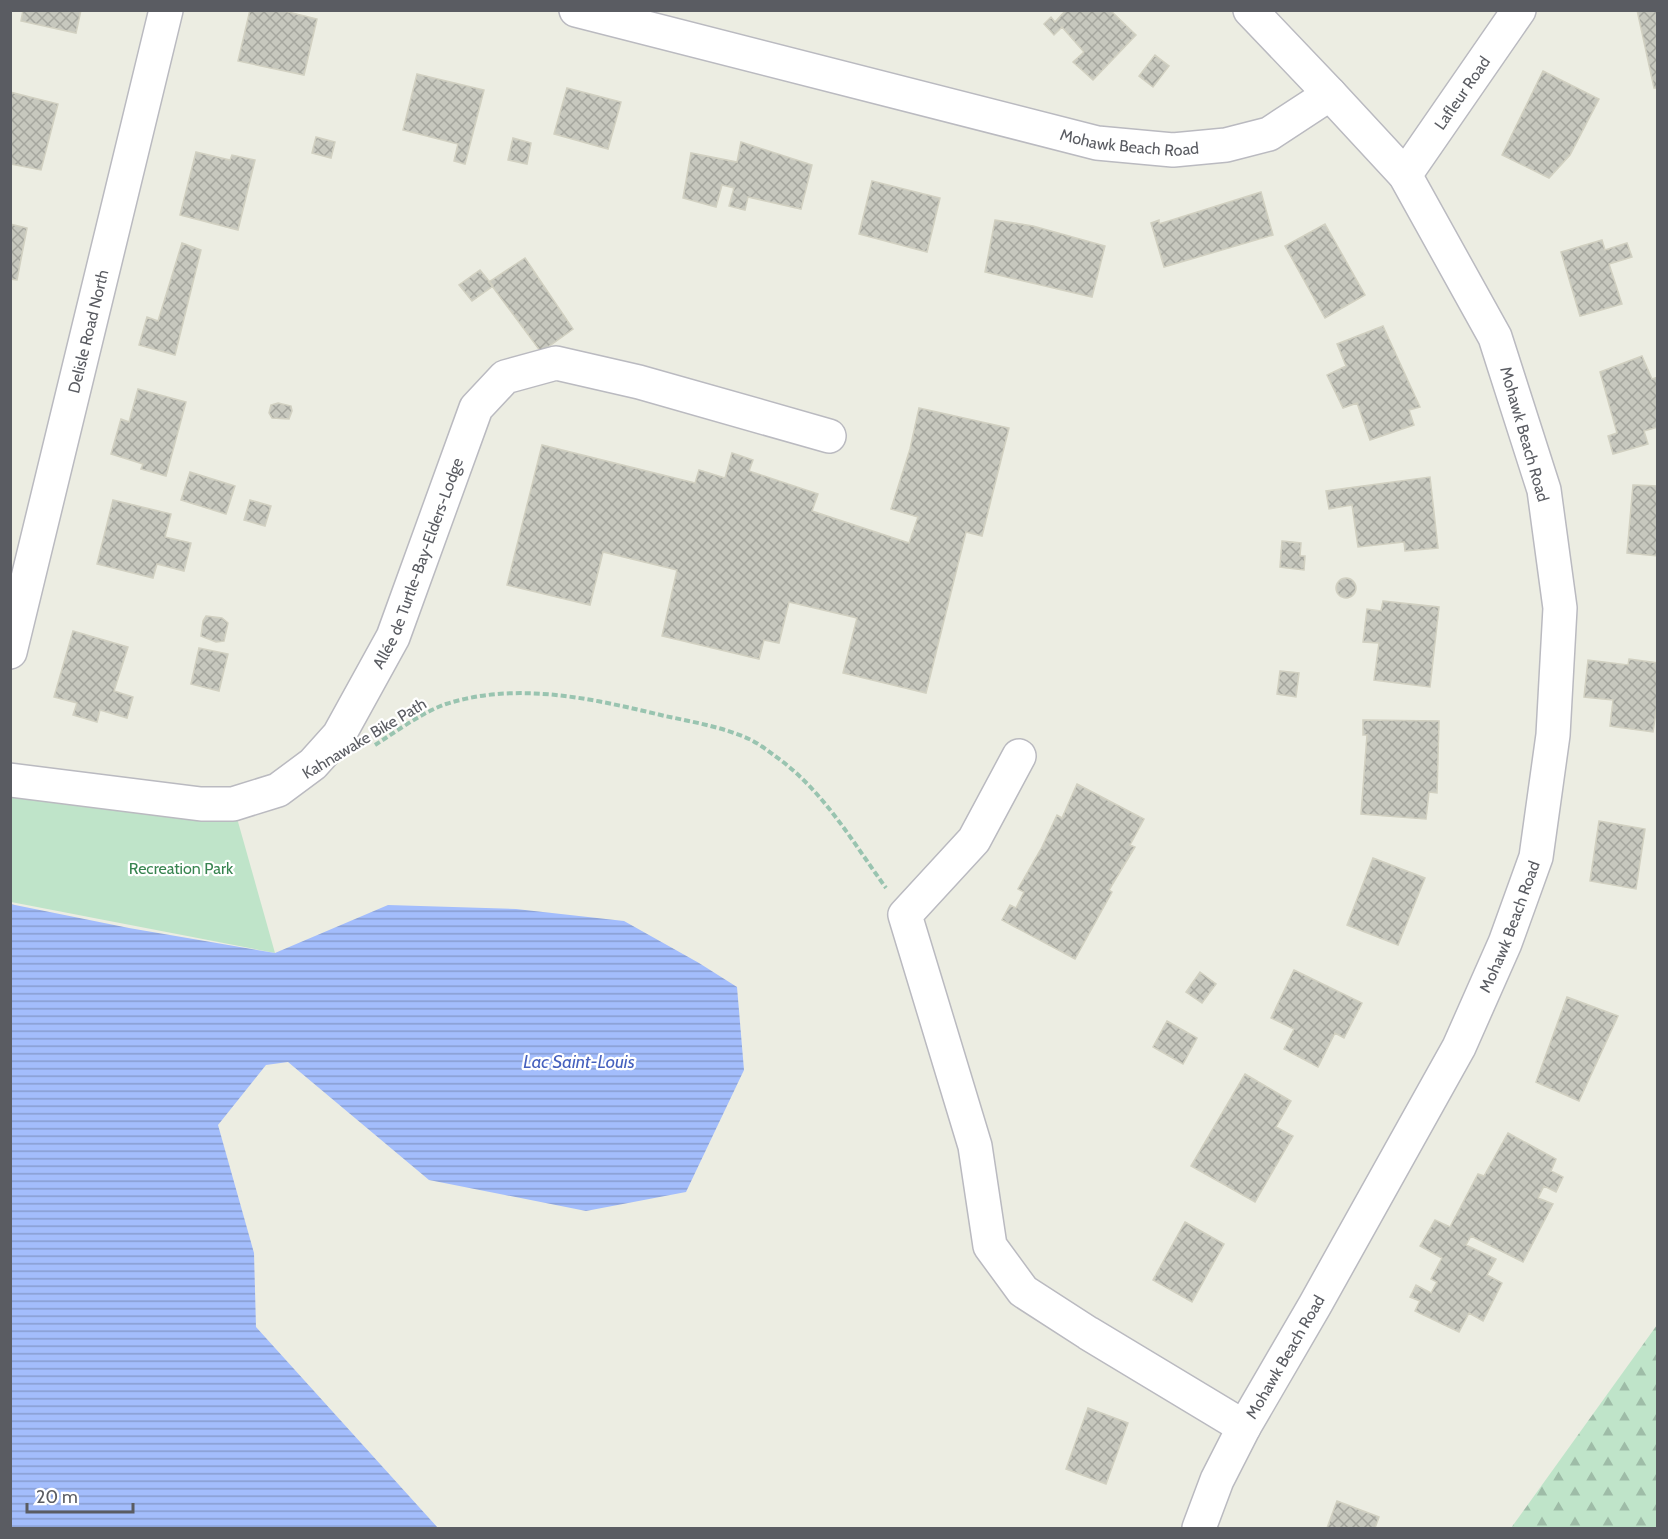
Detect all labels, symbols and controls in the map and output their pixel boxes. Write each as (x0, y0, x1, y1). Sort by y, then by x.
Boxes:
street label: Lafleur Road (1430, 53, 1494, 133)
street label: Mohawk Beach Road (1058, 125, 1200, 160)
street label: Delisle Road North (64, 268, 113, 395)
street label: Mohawk Beach Road (1496, 364, 1553, 504)
street label: Allée de Turtle-Bay-Elders-Lodge (369, 455, 467, 672)
street label: Kahnawake Bike Path (299, 694, 430, 783)
street label: Mohawk Beach Road (1475, 858, 1544, 996)
park label: Recreation Park (129, 859, 234, 878)
water label: Lac Saint-Louis (523, 1051, 635, 1073)
street label: Mohawk Beach Road (1242, 1292, 1329, 1422)
scale bar (27, 1476, 134, 1514)
text: 20 m (36, 1486, 78, 1508)

